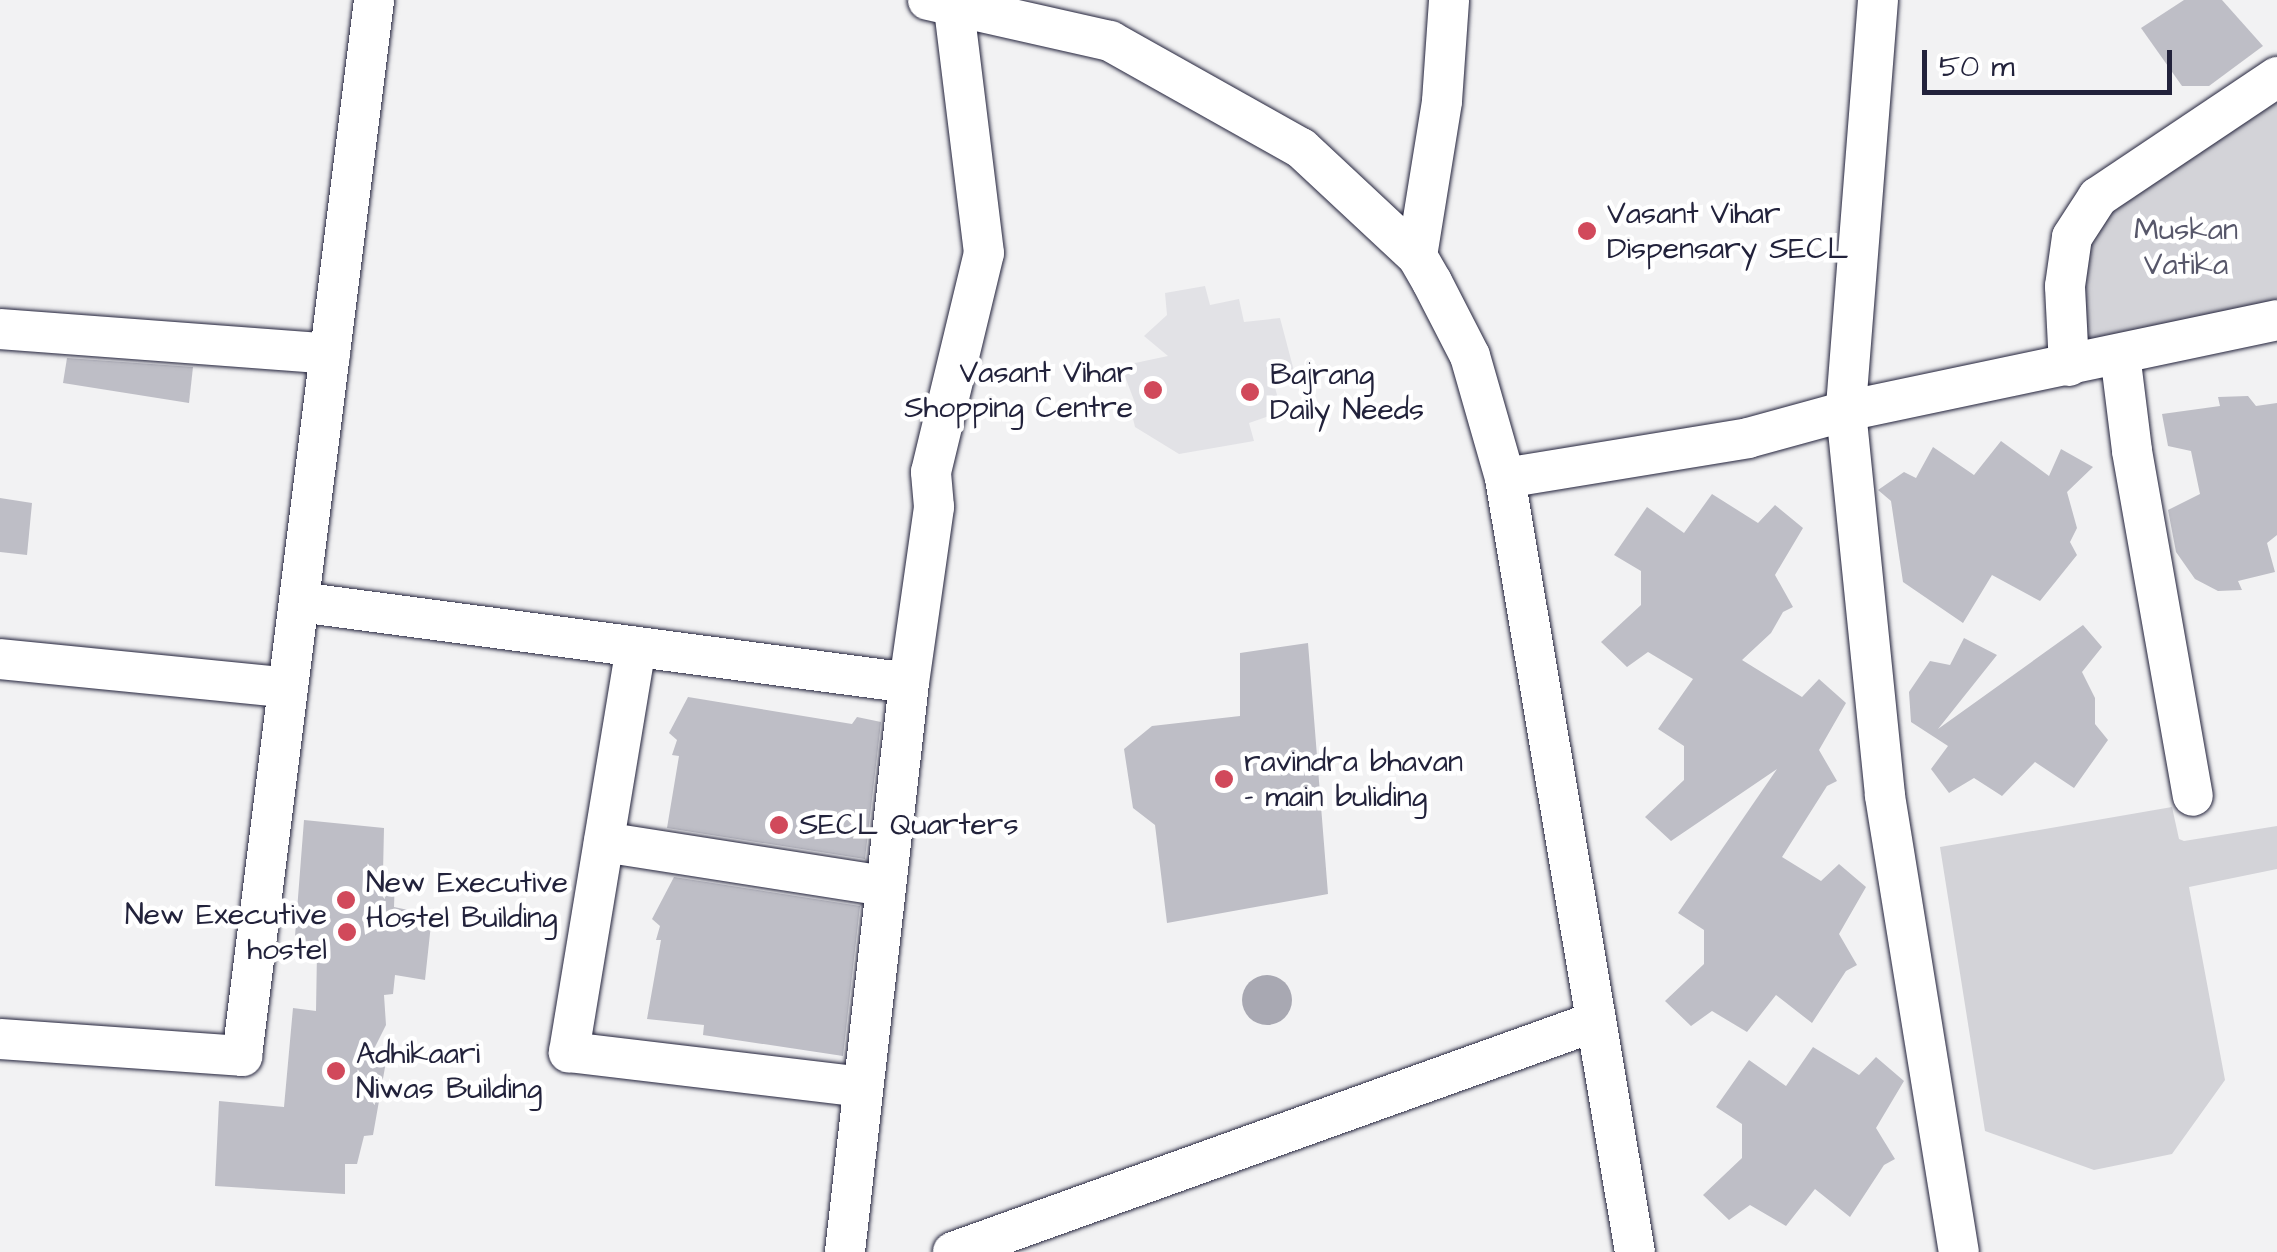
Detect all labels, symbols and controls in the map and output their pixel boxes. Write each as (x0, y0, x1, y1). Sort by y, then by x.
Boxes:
scale bar (1927, 30, 2177, 92)
text: 50 m (1939, 46, 2015, 88)
place label: Vasant Vihar Dispensary SECL (1607, 196, 1848, 266)
park label: Muskan Vatika (2134, 212, 2238, 282)
marker: Vasant Vihar Dispensary SECL (1576, 220, 1598, 242)
place label: Vasant Vihar Shopping Centre (904, 355, 1133, 426)
place label: Bajrang Daily Needs (1270, 357, 1424, 428)
marker: Vasant Vihar Shopping Centre (1142, 379, 1164, 401)
marker: Bajrang Daily Needs (1239, 381, 1261, 403)
place label: ravindra bhavan - main buliding (1244, 744, 1463, 814)
marker: ravindra bhavan - main buliding (1213, 768, 1235, 790)
place label: SECL Quarters (799, 807, 1018, 843)
marker: SECL Quarters (768, 814, 790, 836)
place label: New Executive Hostel Building (366, 865, 568, 936)
marker: New Executive Hostel Building (335, 889, 357, 911)
place label: New Executive hostel (125, 897, 327, 968)
marker: New Executive hostel (336, 921, 358, 943)
place label: Adhikaari Niwas Building (356, 1036, 542, 1106)
marker: Adhikaari Niwas Building (325, 1060, 347, 1082)

